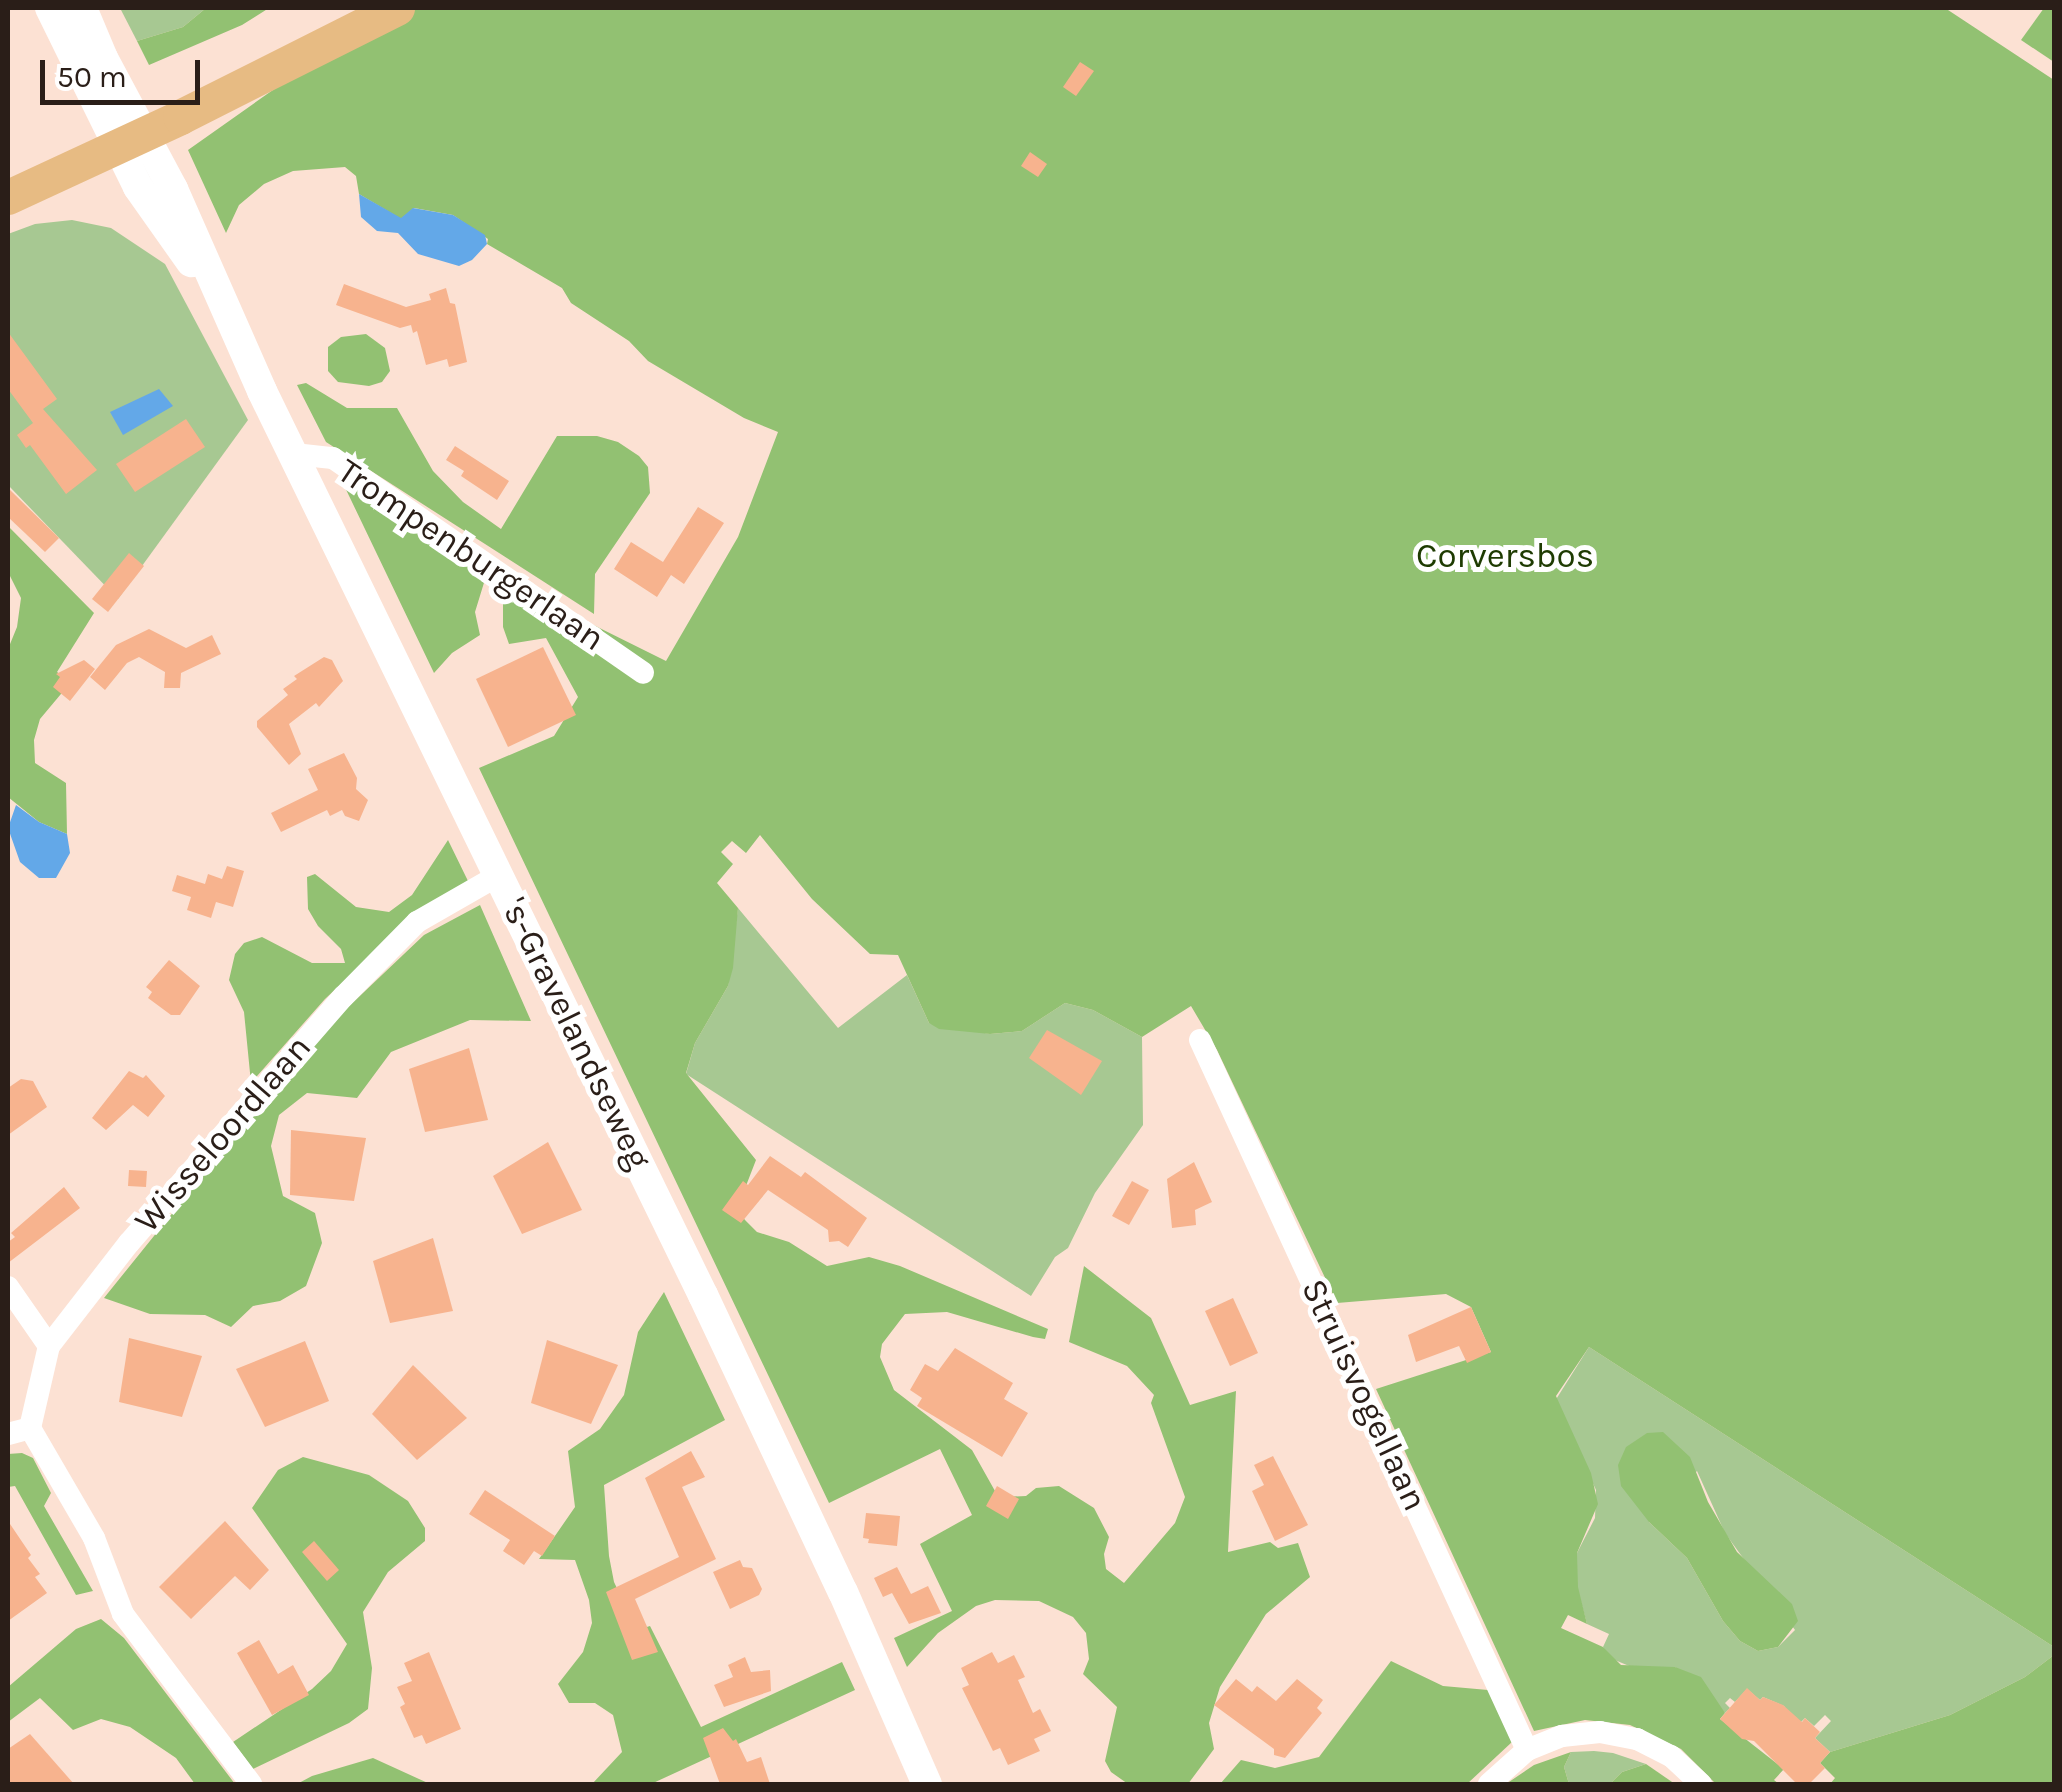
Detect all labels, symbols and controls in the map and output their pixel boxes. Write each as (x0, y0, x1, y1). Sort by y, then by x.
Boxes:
scale bar (45, 40, 205, 102)
text: 50 m (57, 59, 127, 95)
street label: Trompenburgerlaan (330, 450, 612, 660)
park label: Corversbos (1416, 535, 1594, 577)
street label: 's-Gravelandseweg (492, 892, 660, 1176)
street label: Wisseloordlaan (126, 1027, 320, 1241)
street label: Struisvogellaan (1292, 1273, 1436, 1517)

